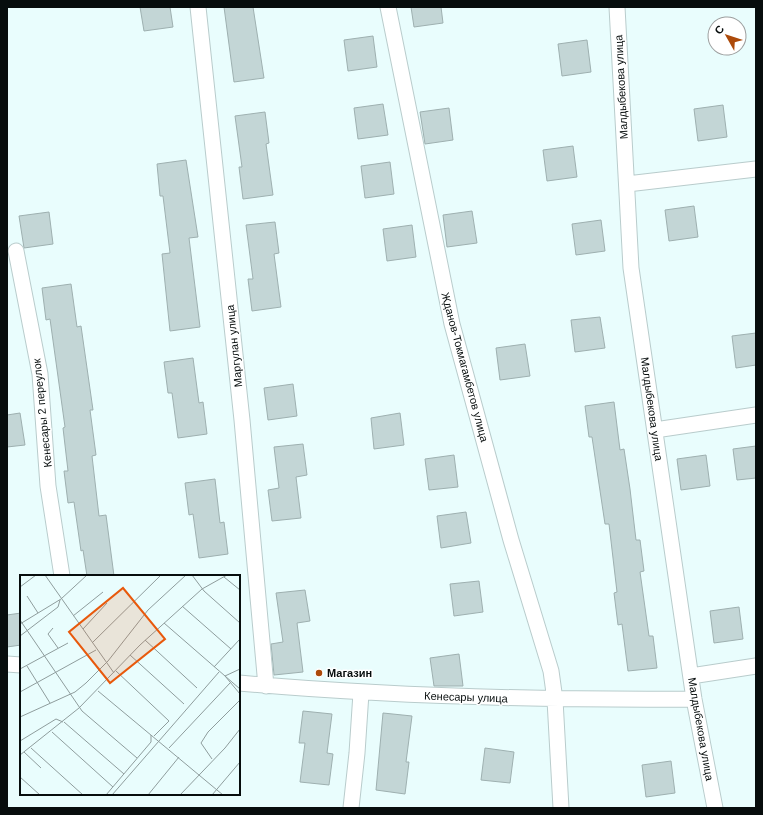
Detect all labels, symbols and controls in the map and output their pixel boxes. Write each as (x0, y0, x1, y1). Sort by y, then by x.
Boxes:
north arrow (707, 16, 747, 56)
text: С (712, 23, 726, 37)
street label: Малдыбекова улица (612, 34, 630, 140)
street label: Жданов-Токмагамбетов улица (439, 291, 491, 444)
street label: Маргулан улица (224, 303, 244, 388)
street label: Малдыбекова улица (639, 356, 665, 463)
street label: Кенесары 2 переулок (30, 358, 54, 468)
inset map (20, 575, 240, 795)
place label: Магазин (327, 667, 372, 679)
marker: Магазин (314, 668, 324, 678)
street label: Малдыбекова улица (686, 676, 716, 782)
street label: Кенесары улица (424, 690, 509, 704)

